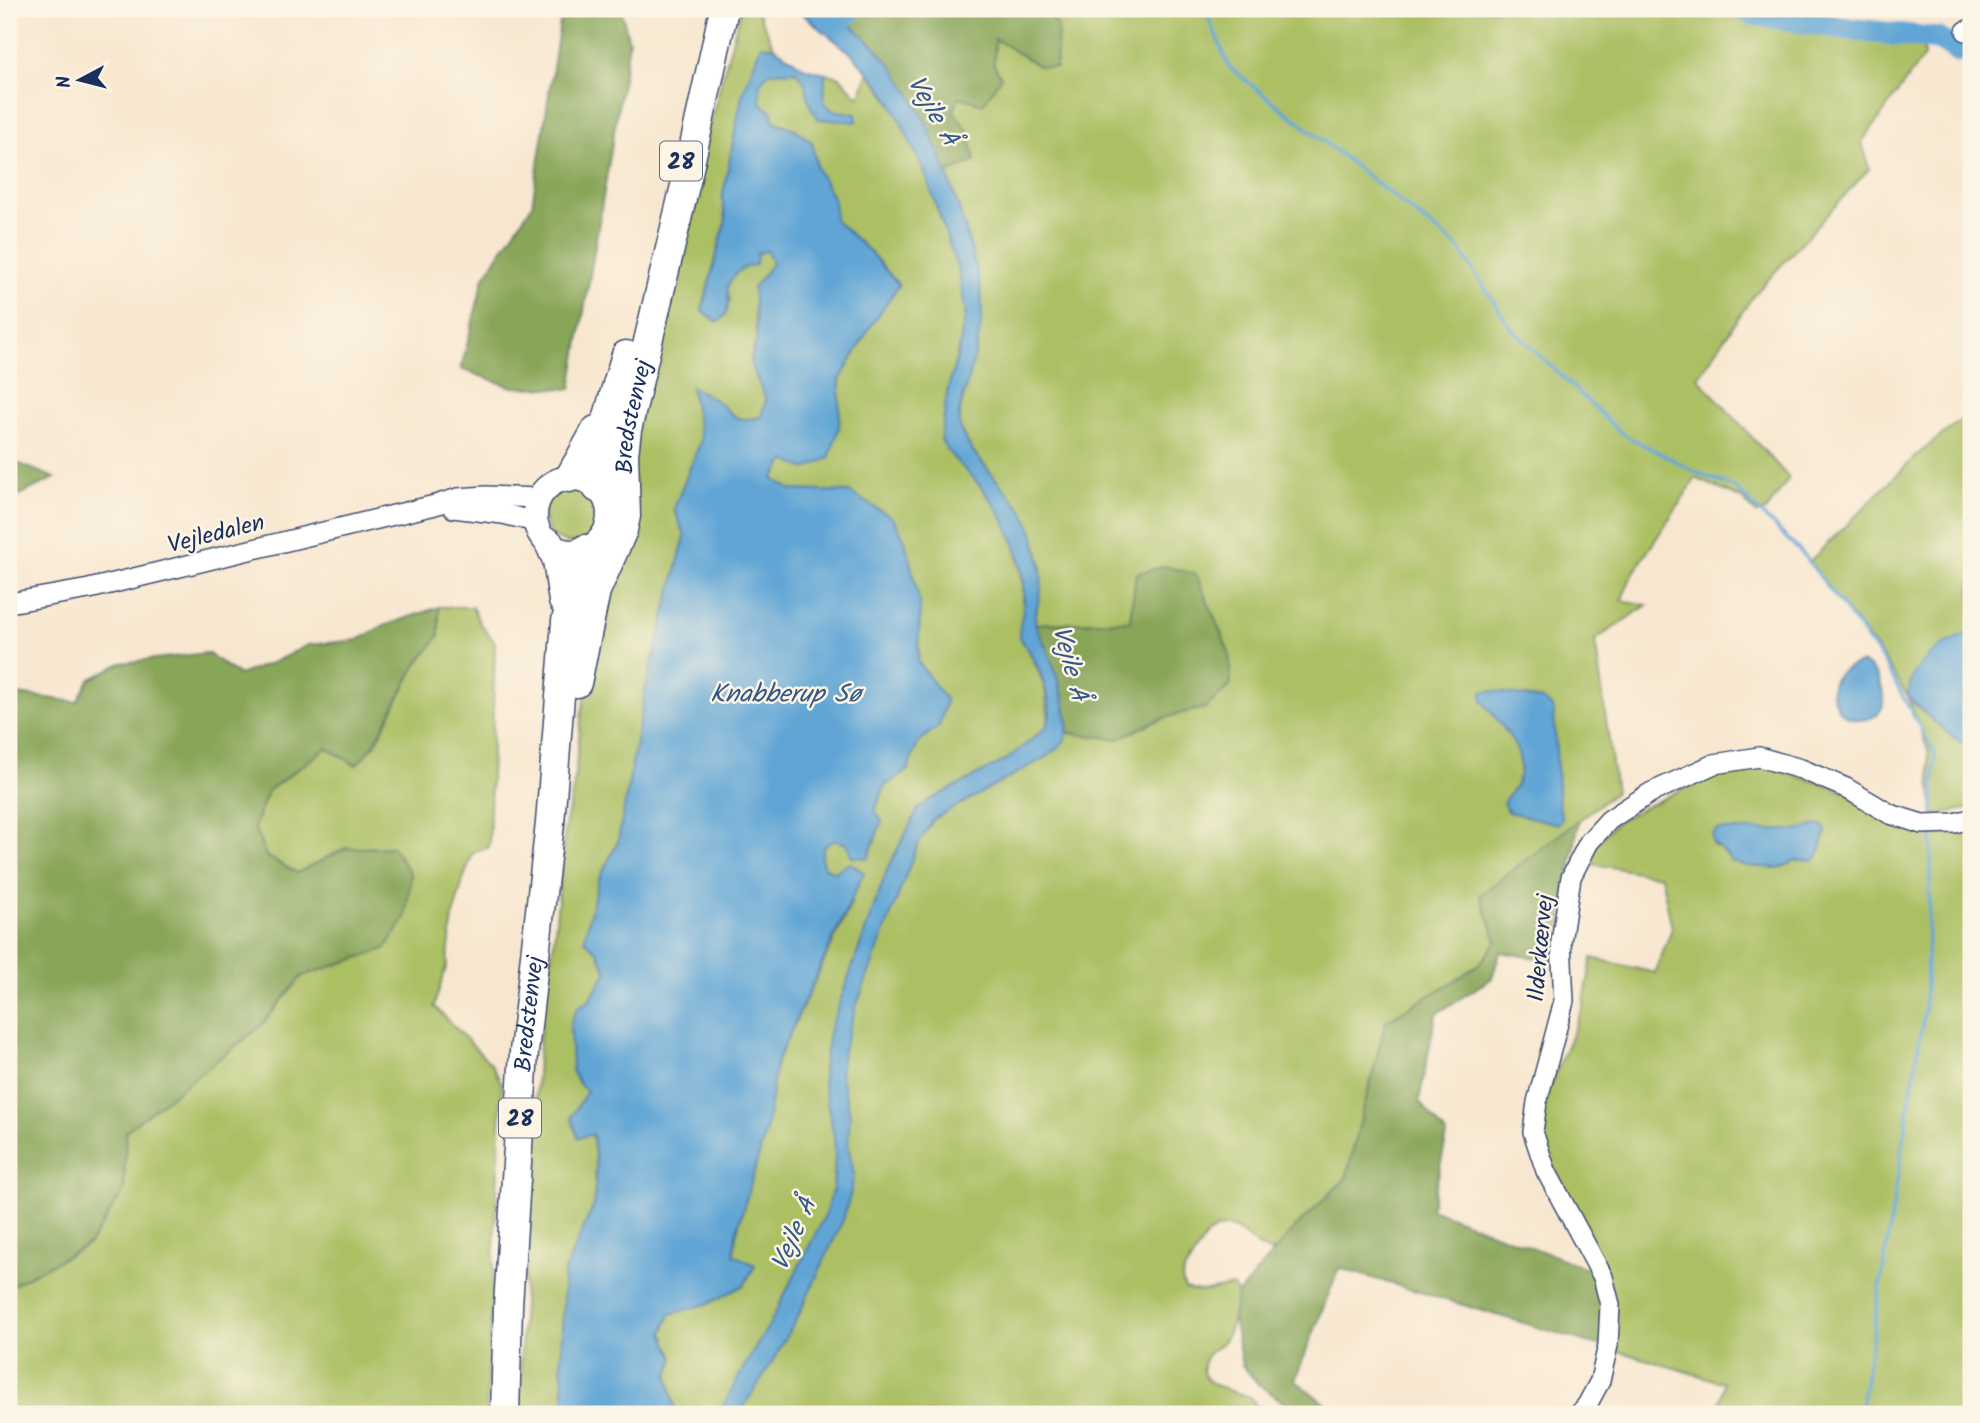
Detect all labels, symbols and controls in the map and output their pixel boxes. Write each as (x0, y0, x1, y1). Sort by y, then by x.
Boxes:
north arrow (46, 46, 116, 116)
water label: Vejle Å (895, 67, 971, 157)
text: N (49, 74, 81, 90)
road number: 28 (660, 142, 702, 180)
street label: Bredstenvej (606, 355, 664, 475)
street label: Vejledalen (164, 504, 269, 565)
water label: Vejle Å (1039, 621, 1100, 709)
water label: Knabberup Sø (710, 674, 864, 716)
street label: Ilderkærvej (1517, 892, 1566, 1004)
street label: Bredstenvej (505, 953, 556, 1073)
road number: 28 (499, 1098, 541, 1138)
water label: Vejle Å (760, 1188, 831, 1278)

